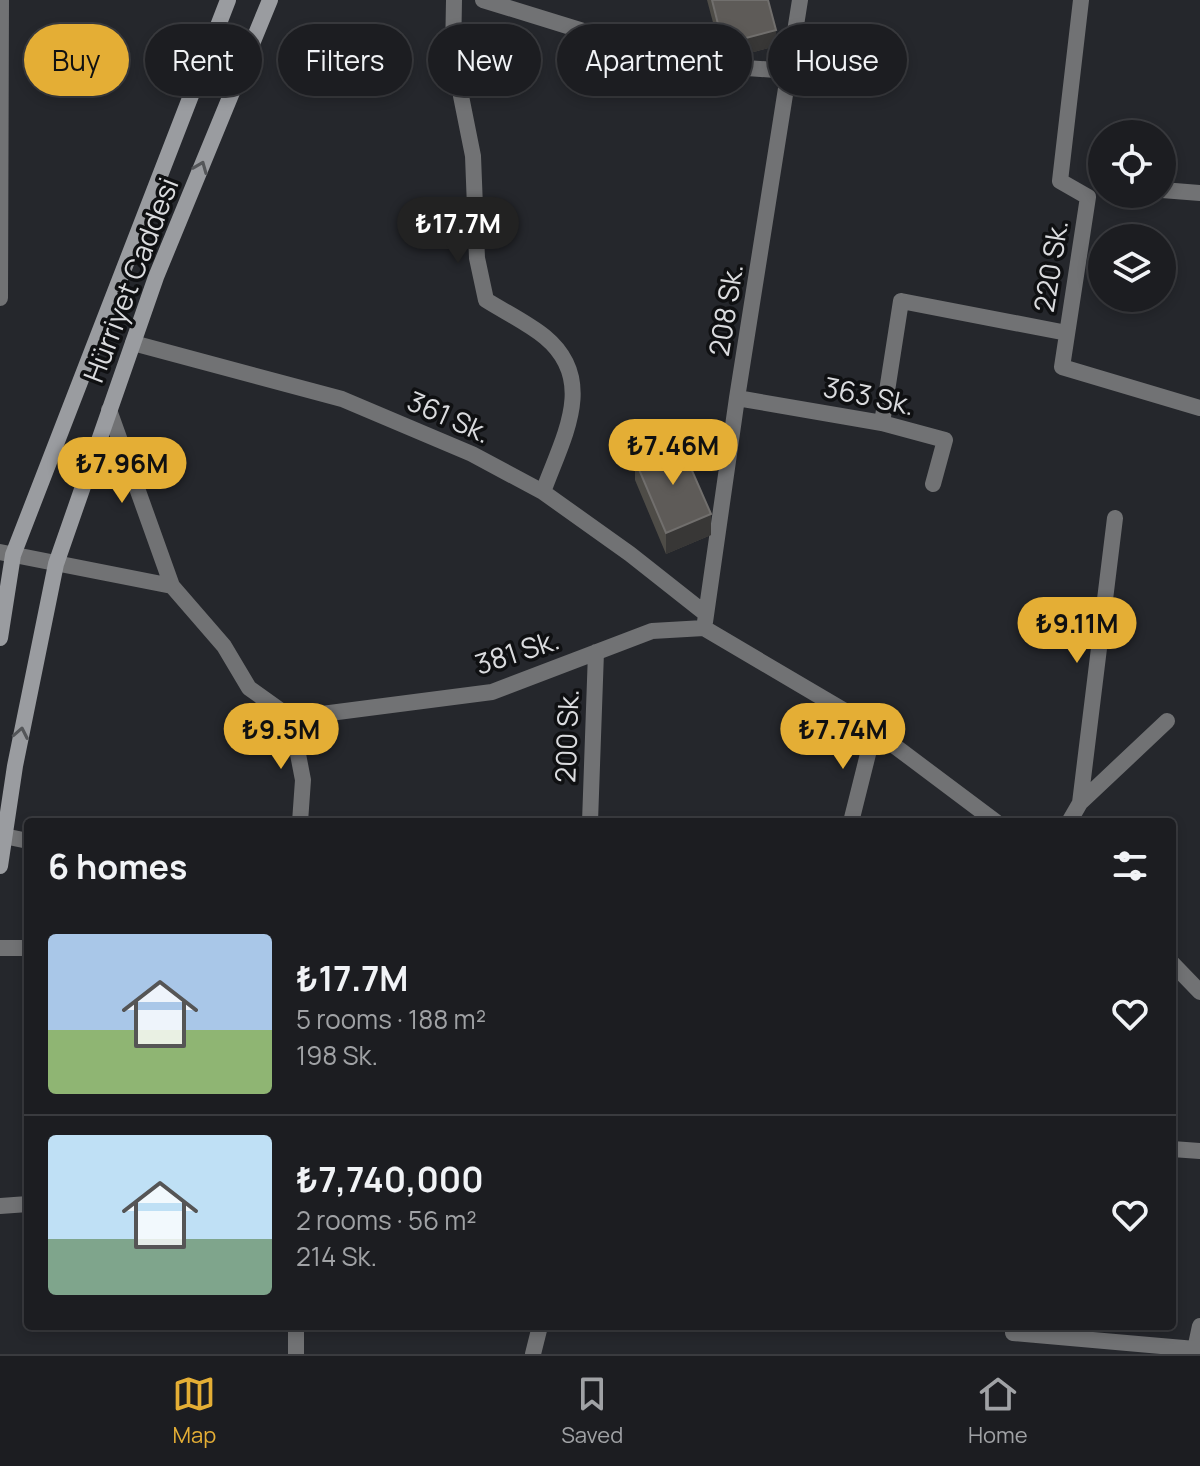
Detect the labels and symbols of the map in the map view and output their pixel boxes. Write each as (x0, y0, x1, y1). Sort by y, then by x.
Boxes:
one-way arrow (192, 161, 208, 175)
street label: Hürriyet Caddesi (74, 172, 187, 387)
pin: ₺17.7M (393, 197, 523, 265)
street label: 220 Sk. (1024, 217, 1076, 315)
street label: 208 Sk. (699, 261, 751, 359)
street label: 363 Sk. (820, 367, 918, 423)
street label: 361 Sk. (402, 381, 497, 451)
pin: ₺7.46M (608, 419, 738, 487)
pin: ₺7.96M (57, 437, 187, 505)
pin: ₺9.11M (1012, 597, 1142, 665)
street label: 381 Sk. (470, 620, 564, 682)
street label: 200 Sk. (545, 688, 587, 784)
pin: ₺9.5M (225, 703, 337, 771)
pin: ₺7.74M (778, 703, 908, 771)
one-way arrow (12, 727, 29, 741)

